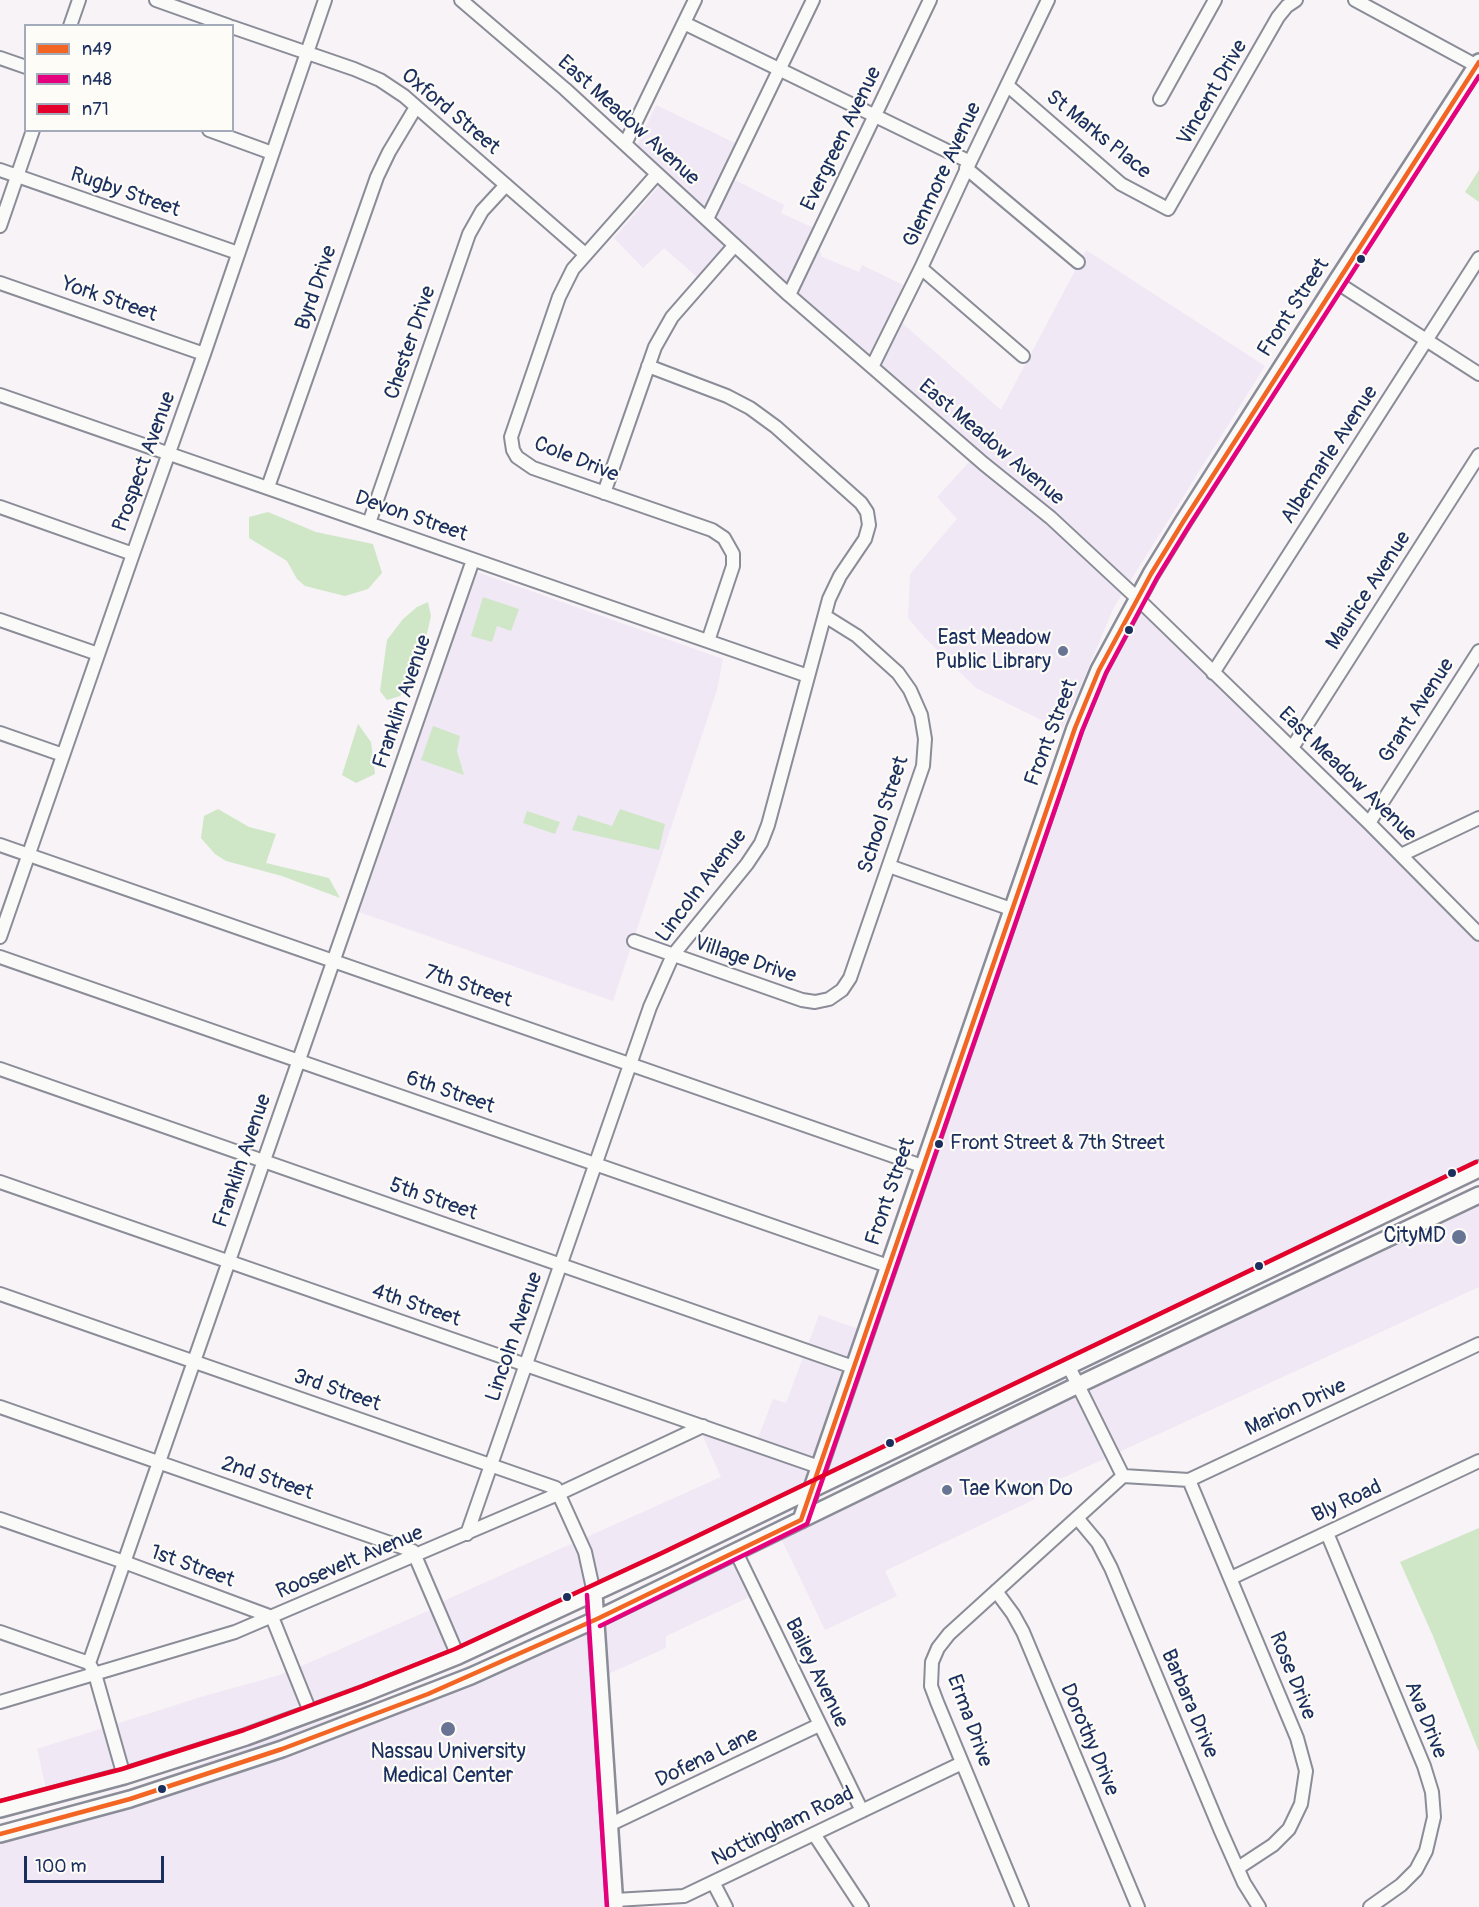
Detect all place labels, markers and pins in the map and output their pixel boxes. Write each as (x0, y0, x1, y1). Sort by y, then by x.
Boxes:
unlabelled marker (1355, 253, 1367, 265)
unlabelled marker (1123, 624, 1135, 636)
place label: East Meadow Public Library (935, 626, 1051, 676)
marker: East Meadow Public Library (1056, 644, 1070, 658)
place label: Front Street & 7th Street (950, 1132, 1165, 1156)
marker: Front Street & 7th Street (933, 1138, 945, 1150)
unlabelled marker (1446, 1167, 1458, 1179)
place label: CityMD (1384, 1224, 1446, 1250)
marker: CityMD (1450, 1228, 1468, 1246)
unlabelled marker (1253, 1260, 1265, 1272)
unlabelled marker (884, 1437, 896, 1449)
place label: Tae Kwon Do (959, 1477, 1073, 1503)
marker: Tae Kwon Do (940, 1483, 954, 1497)
unlabelled marker (561, 1591, 573, 1603)
marker: Nassau University Medical Center (439, 1720, 457, 1738)
place label: Nassau University Medical Center (370, 1740, 526, 1790)
unlabelled marker (156, 1783, 168, 1795)

